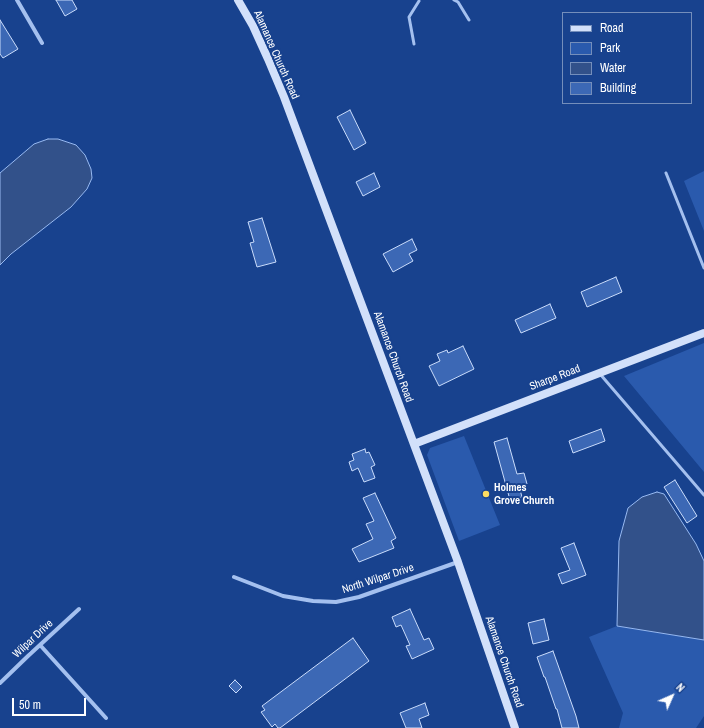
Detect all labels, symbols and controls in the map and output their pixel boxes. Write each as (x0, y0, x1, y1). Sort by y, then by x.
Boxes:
street label: Alamance Church Road (250, 9, 302, 101)
legend (562, 12, 692, 104)
text: Road (600, 20, 624, 36)
text: Park (600, 40, 620, 56)
text: Water (600, 60, 626, 76)
text: Building (600, 80, 636, 96)
street label: Alamance Church Road (370, 310, 416, 404)
street label: Sharpe Road (528, 362, 582, 394)
place label: Holmes Grove Church (494, 481, 554, 507)
marker: Holmes Grove Church (481, 489, 491, 499)
street label: North Wilpar Drive (340, 561, 416, 597)
street label: Alamance Church Road (482, 615, 526, 709)
street label: Wilpar Drive (10, 617, 56, 661)
north arrow (652, 676, 692, 716)
text: N (673, 680, 688, 695)
scale bar (14, 690, 88, 716)
text: 50 m (19, 697, 41, 713)

